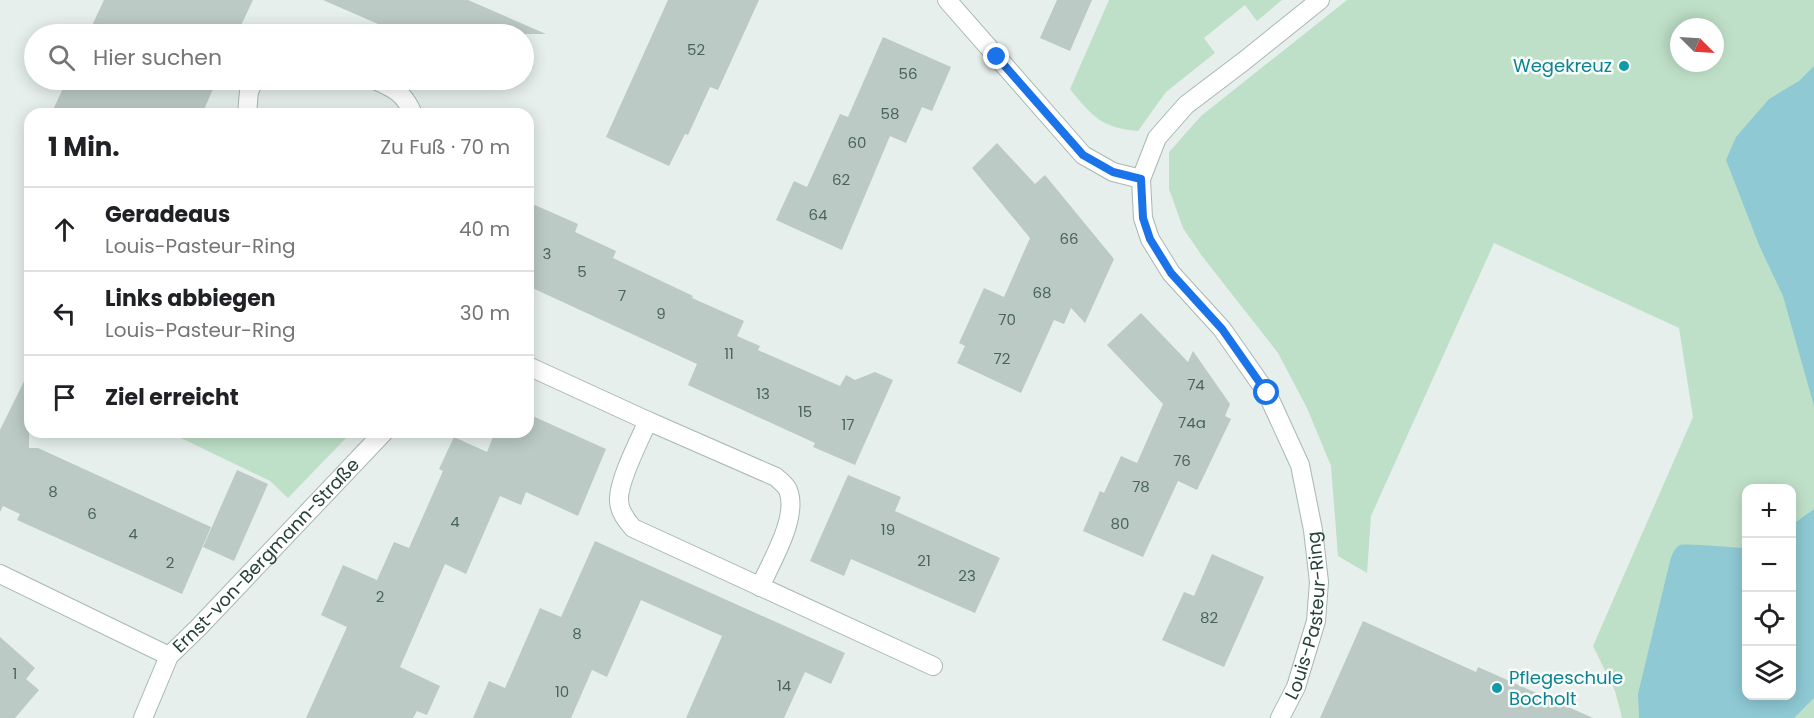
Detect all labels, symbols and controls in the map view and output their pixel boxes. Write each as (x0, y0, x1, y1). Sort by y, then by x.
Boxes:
north arrow (1670, 18, 1724, 72)
search box (24, 24, 534, 90)
house number: 52 (687, 39, 705, 60)
icon: search (45, 41, 78, 74)
text: Hier suchen (93, 42, 222, 73)
route end (983, 43, 1009, 69)
place label: Wegekreuz (1513, 53, 1612, 78)
marker: Wegekreuz (1617, 59, 1631, 73)
house number: 56 (899, 63, 917, 84)
house number: 58 (881, 103, 899, 124)
text: 1 Min. (48, 129, 120, 165)
house number: 60 (848, 132, 866, 153)
text: Zu Fuß · 70 m (380, 133, 510, 161)
house number: 62 (832, 169, 850, 190)
text: Geradeaus (105, 199, 230, 230)
house number: 64 (809, 204, 827, 225)
icon: ahead (48, 213, 81, 246)
text: 40 m (459, 215, 510, 243)
house number: 66 (1059, 228, 1079, 249)
text: Louis-Pasteur-Ring (105, 232, 296, 260)
house number: 3 (543, 243, 551, 264)
house number: 5 (577, 261, 587, 282)
house number: 68 (1033, 282, 1052, 303)
text: Links abbiegen (105, 283, 276, 314)
house number: 7 (618, 285, 626, 306)
icon: left (48, 297, 81, 330)
text: 30 m (460, 299, 510, 327)
house number: 9 (656, 303, 666, 324)
house number: 70 (998, 309, 1016, 330)
text: Louis-Pasteur-Ring (105, 316, 296, 344)
house number: 11 (724, 343, 734, 364)
house number: 72 (994, 348, 1010, 369)
house number: 74 (1187, 374, 1205, 395)
route start (1253, 379, 1279, 405)
icon: arrive (48, 381, 81, 414)
text: Ziel erreicht (105, 382, 239, 413)
house number: 13 (756, 383, 770, 404)
house number: 15 (798, 401, 812, 422)
house number: 74a (1178, 412, 1206, 433)
house number: 17 (842, 414, 855, 435)
house number: 76 (1173, 450, 1191, 471)
street label: Ernst-von-Bergmann-Straße (167, 452, 365, 658)
house number: 78 (1132, 476, 1150, 497)
house number: 8 (48, 481, 58, 502)
map controls (1742, 484, 1796, 700)
button: + (1742, 484, 1796, 538)
house number: 6 (87, 503, 97, 524)
house number: 4 (450, 511, 460, 532)
house number: 80 (1111, 513, 1129, 534)
house number: 19 (881, 519, 895, 540)
house number: 4 (128, 523, 138, 544)
street label: Louis-Pasteur-Ring (1279, 530, 1331, 704)
button: − (1742, 538, 1796, 592)
house number: 21 (917, 550, 931, 571)
house number: 2 (166, 552, 174, 573)
house number: 23 (958, 565, 976, 586)
house number: 2 (376, 586, 384, 607)
button: locate (1742, 592, 1796, 646)
house number: 82 (1200, 607, 1218, 628)
house number: 8 (572, 623, 582, 644)
button: layers (1742, 646, 1796, 700)
house number: 1 (13, 663, 17, 684)
place label: Pflegeschule Bocholt (1509, 665, 1623, 711)
house number: 14 (777, 675, 791, 696)
house number: 10 (555, 681, 569, 702)
marker: Pflegeschule Bocholt (1490, 681, 1504, 695)

